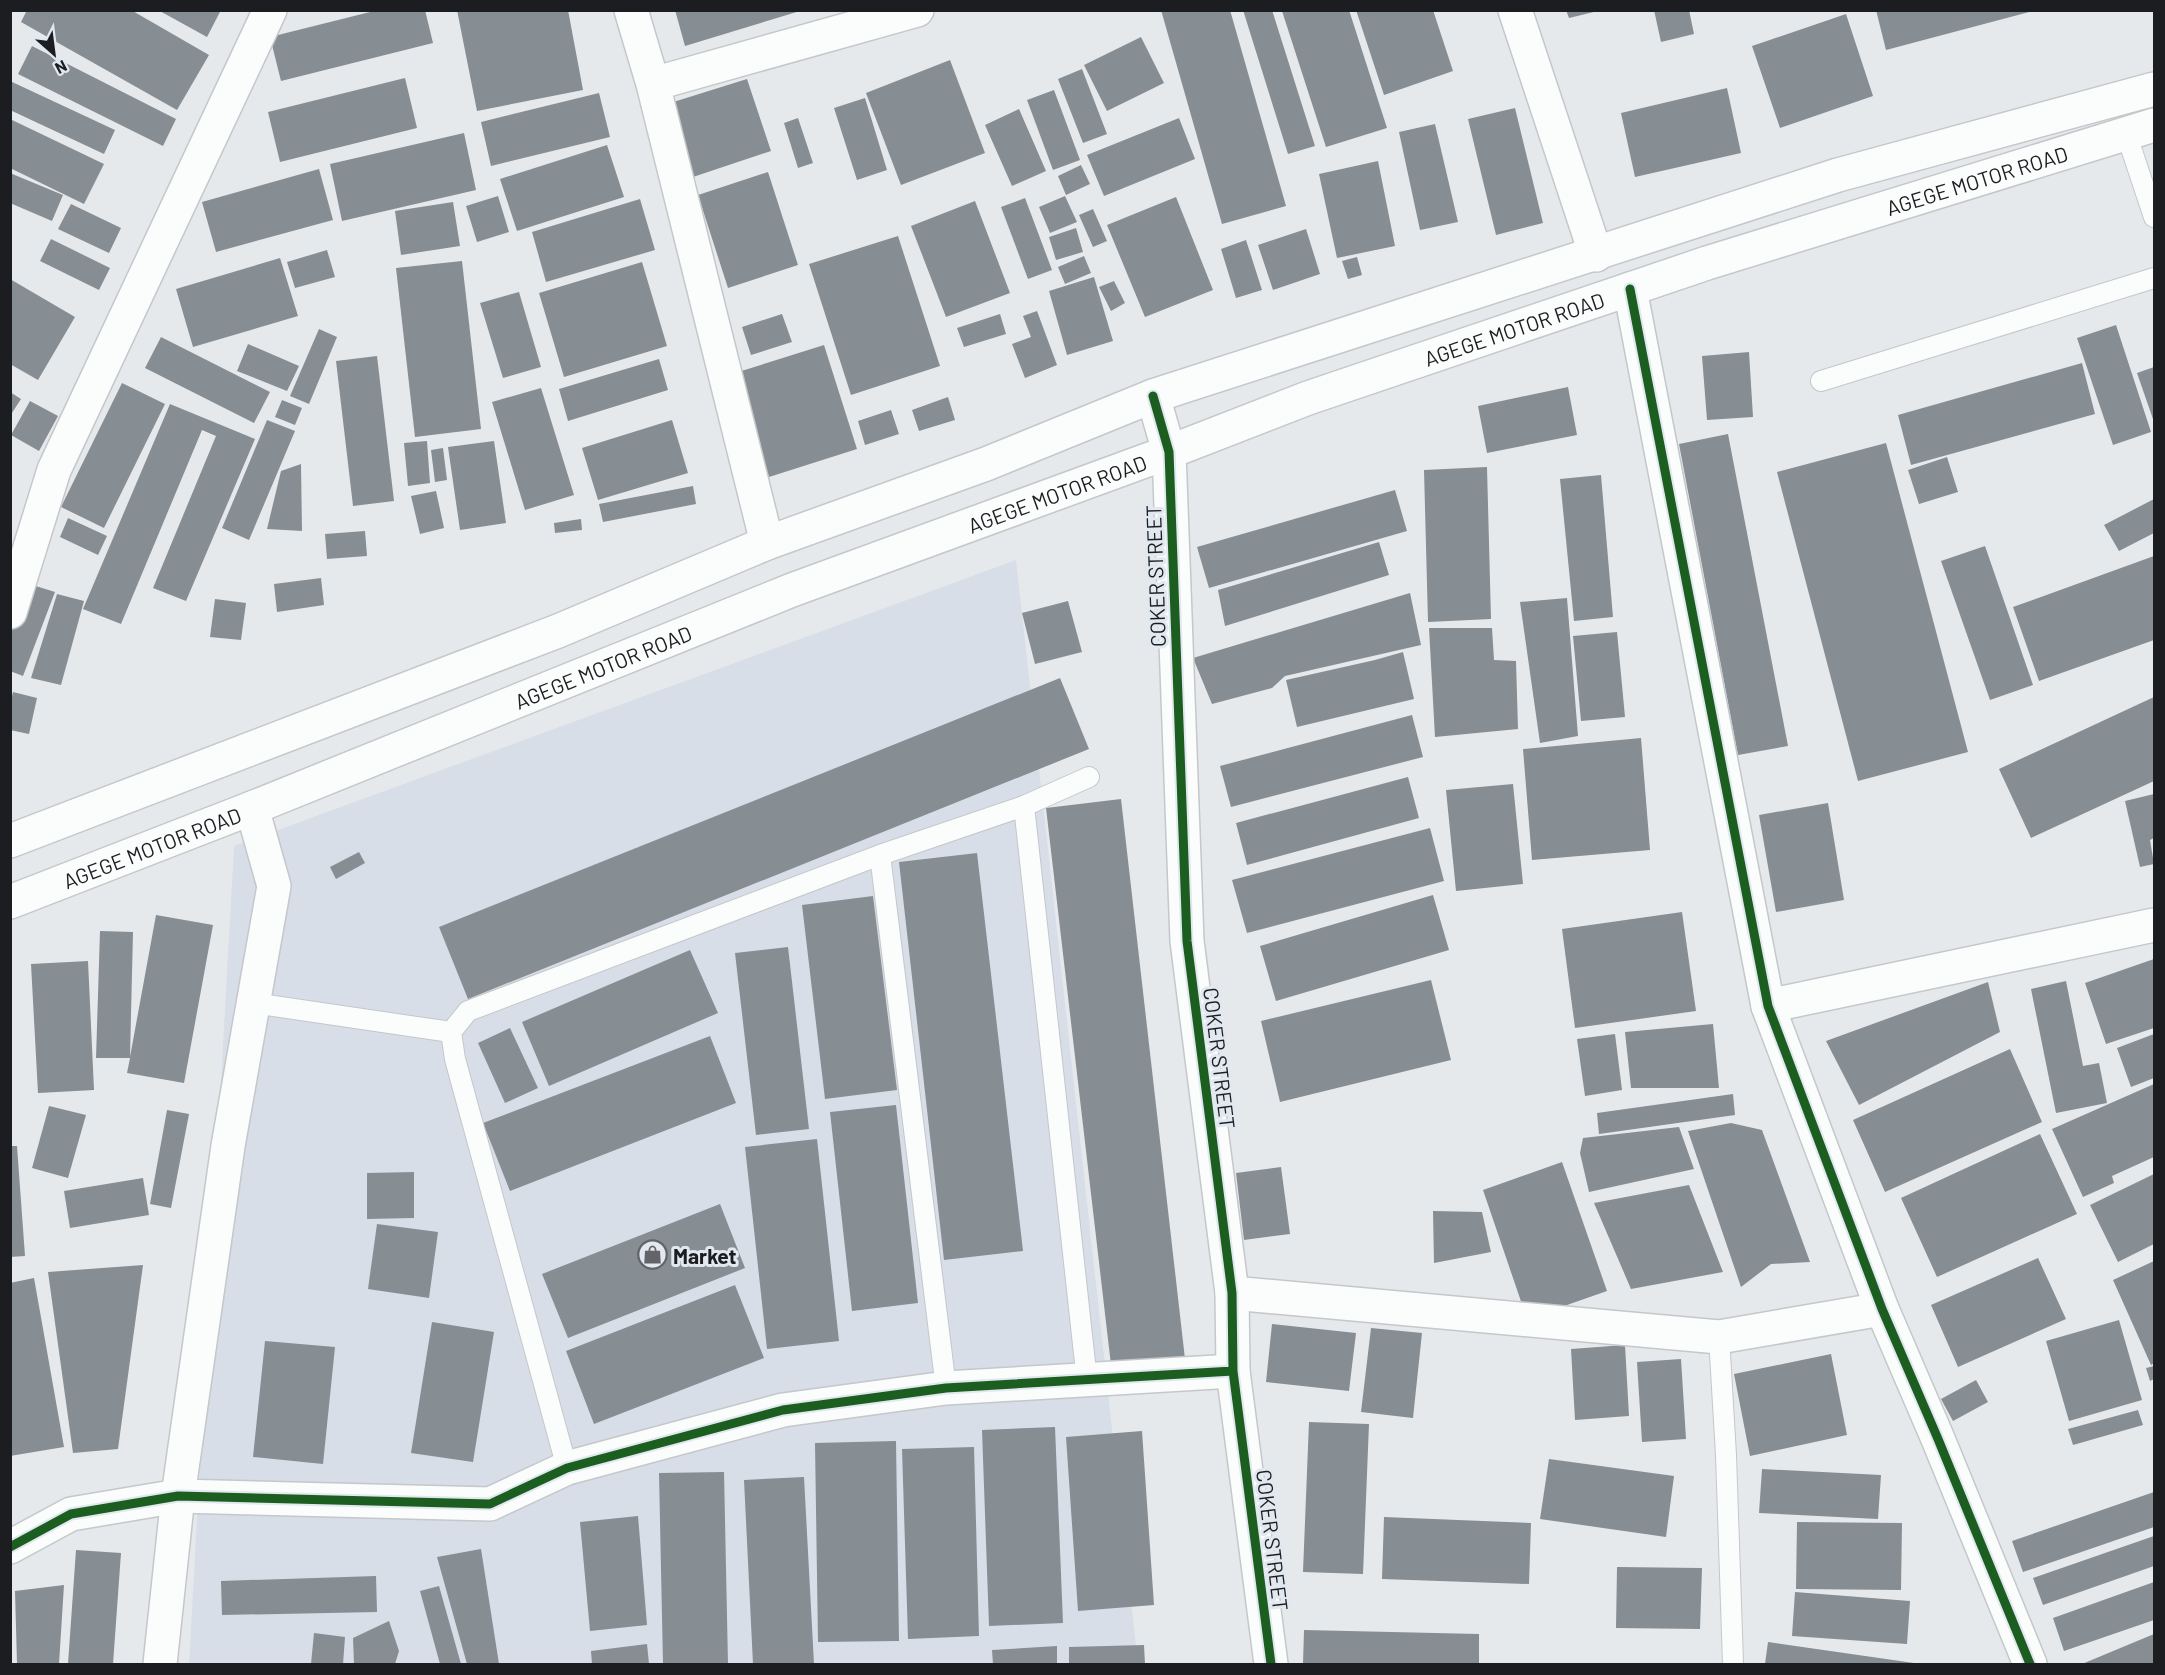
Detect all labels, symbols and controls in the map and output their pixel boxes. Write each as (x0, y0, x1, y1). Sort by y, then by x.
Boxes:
north arrow (24, 24, 84, 84)
text: N (52, 57, 70, 79)
street label: AGEGE MOTOR ROAD (1883, 140, 2070, 219)
street label: AGEGE MOTOR ROAD (1421, 286, 1607, 370)
street label: AGEGE MOTOR ROAD (964, 449, 1150, 537)
street label: COKER STREET (1140, 504, 1170, 648)
street label: AGEGE MOTOR ROAD (511, 619, 695, 713)
street label: AGEGE MOTOR ROAD (59, 801, 244, 893)
street label: COKER STREET (1199, 986, 1241, 1130)
shop icon: Market (636, 1239, 668, 1271)
place label: Market (673, 1243, 737, 1268)
street label: COKER STREET (1252, 1468, 1294, 1612)

